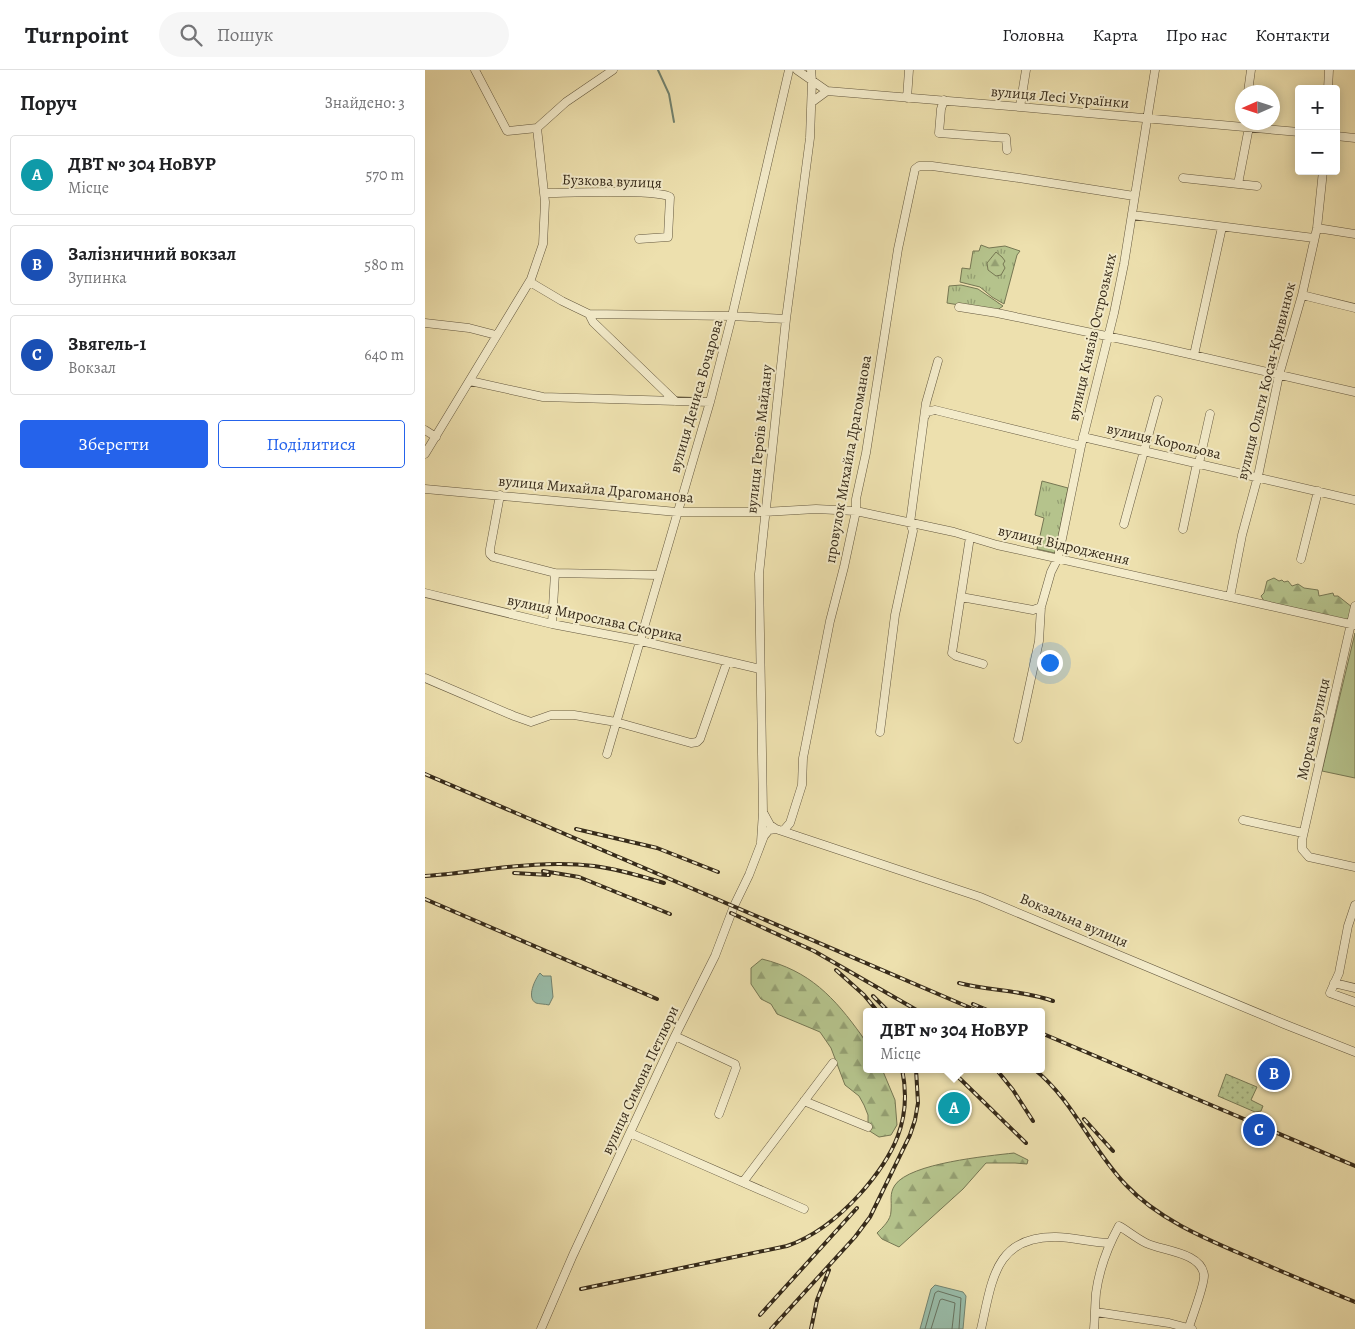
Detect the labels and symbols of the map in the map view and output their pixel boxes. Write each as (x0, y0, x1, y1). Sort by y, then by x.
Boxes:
street label: вулиця Лесі Українки (990, 81, 1130, 113)
north arrow (1235, 85, 1280, 130)
street label: Бузкова вулиця (562, 169, 662, 193)
street label: вулиця Князів Острозьких (1063, 251, 1121, 423)
street label: вулиця Ольги Косач-Кривинюк (1232, 280, 1300, 482)
street label: вулиця Дениса Бочарова (664, 317, 728, 475)
street label: провулок Михайла Драгоманова (820, 353, 876, 565)
street label: вулиця Героїв Майдану (741, 363, 777, 515)
street label: вулиця Корольова (1105, 418, 1223, 464)
street label: вулиця Михайла Драгоманова (498, 471, 694, 507)
street label: вулиця Відродження (996, 520, 1132, 570)
street label: вулиця Мирослава Скорика (506, 590, 685, 646)
your location (1037, 650, 1063, 676)
street label: Морська вулиця (1292, 676, 1334, 782)
street label: Вокзальна вулиця (1017, 888, 1131, 952)
street label: вулиця Симона Петлюри (597, 1002, 683, 1158)
pin: B (1258, 1055, 1290, 1093)
pin: A (938, 1089, 970, 1127)
pin: C (1243, 1111, 1275, 1149)

